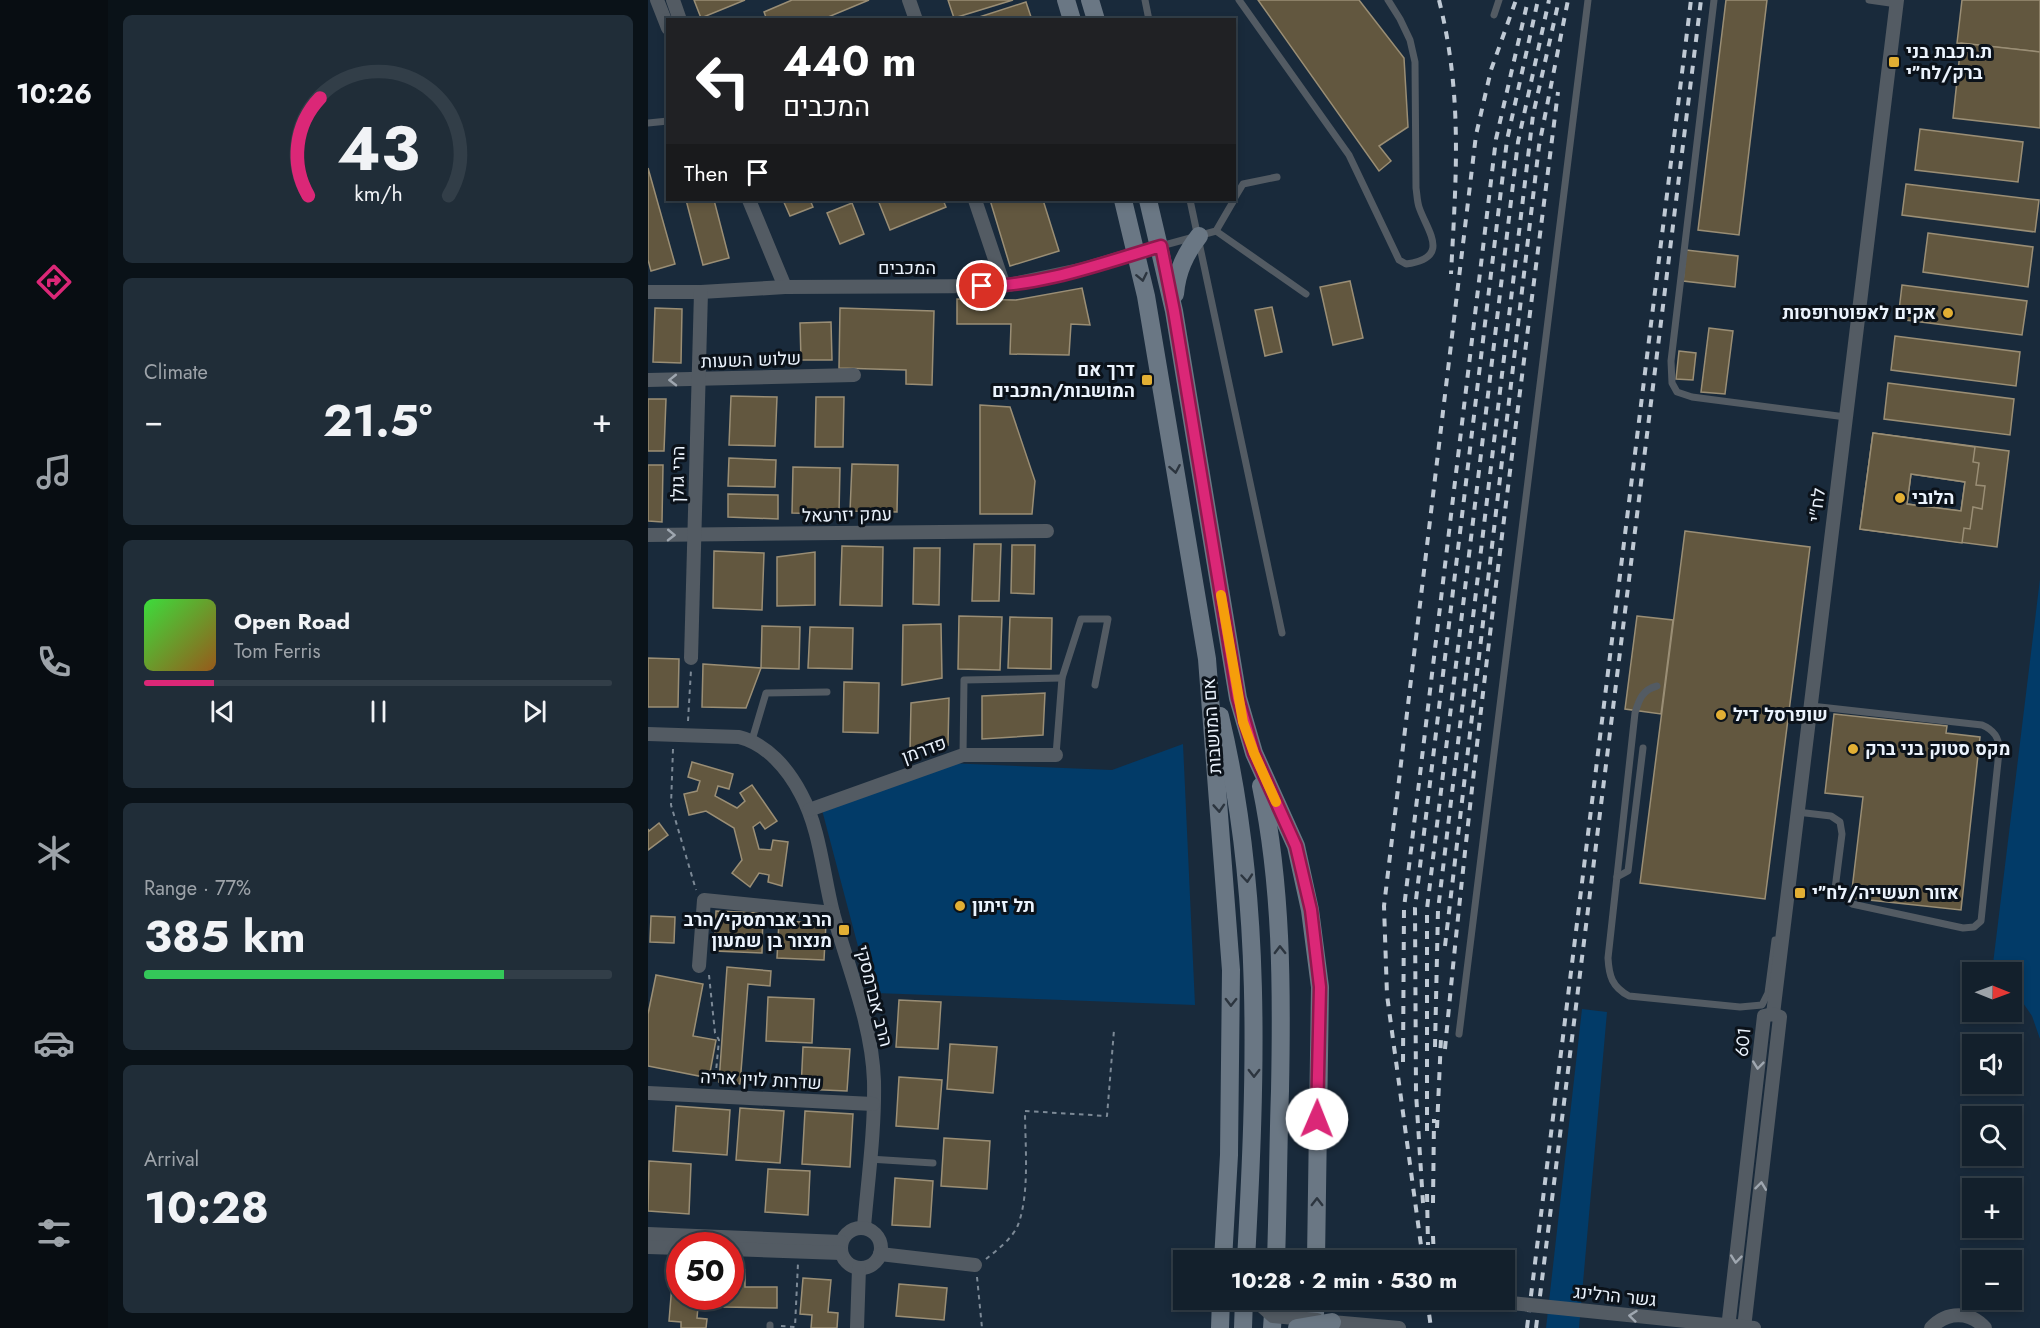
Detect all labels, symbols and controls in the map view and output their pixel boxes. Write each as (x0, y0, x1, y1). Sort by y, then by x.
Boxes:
text: 440 m (783, 31, 916, 92)
place label: ת.רכבת בני ברק/לח״י (1906, 39, 1992, 86)
icon: left (684, 42, 762, 120)
marker: ת.רכבת בני ברק/לח״י (1887, 55, 1901, 69)
text: 10:26 (16, 74, 92, 113)
text: המכבים (783, 87, 870, 126)
text: 43 (337, 103, 419, 193)
icon: arrive (741, 156, 774, 189)
text: Then (684, 157, 729, 189)
text: km/h (354, 178, 402, 209)
street label: המכבים (878, 255, 936, 281)
pin (956, 260, 1007, 311)
icon: directions (33, 261, 75, 303)
icon: arrive (965, 269, 998, 302)
one-way arrow (1135, 271, 1148, 281)
place label: אקים לאפוטרופסות (1783, 300, 1936, 326)
marker: אקים לאפוטרופסות (1941, 306, 1955, 320)
street label: שלוש השעות (700, 345, 802, 375)
place label: דרך אם המושבות/המכבים (992, 357, 1135, 404)
text: Climate (144, 358, 208, 387)
marker: דרך אם המושבות/המכבים (1140, 373, 1154, 387)
one-way arrow (669, 374, 678, 386)
text: 21.5° (323, 388, 432, 453)
text: − (144, 397, 163, 444)
text: + (592, 397, 612, 444)
street label: הרי גולן (665, 445, 691, 503)
icon: music (33, 451, 75, 493)
one-way arrow (1168, 463, 1181, 473)
place label: הלובי (1912, 485, 1955, 511)
street label: לח"י (1802, 487, 1832, 523)
marker: הלובי (1893, 491, 1907, 505)
street label: עמק יזרעאל (802, 501, 892, 529)
one-way arrow (667, 529, 676, 541)
text: Open Road (234, 605, 350, 637)
text: Tom Ferris (234, 637, 321, 666)
icon: phone (33, 641, 75, 683)
street label: אם המושבות (1196, 677, 1228, 775)
icon: previous (206, 695, 239, 728)
icon: pause (362, 695, 395, 728)
icon: next (518, 695, 551, 728)
place label: שופרסל דיל (1733, 702, 1828, 728)
marker: שופרסל דיל (1714, 708, 1728, 722)
street label: פדרמן (898, 730, 950, 770)
place label: מקס סטוק בני ברק (1865, 736, 2010, 762)
marker: מקס סטוק בני ברק (1846, 742, 1860, 756)
one-way arrow (1212, 803, 1225, 812)
icon: climate (33, 832, 75, 874)
text: Range · 77% (144, 874, 251, 903)
one-way arrow (1240, 874, 1253, 883)
place label: אזור תעשייה/לח״י (1812, 880, 1959, 906)
marker: אזור תעשייה/לח״י (1793, 886, 1807, 900)
place label: תל זיתון (972, 893, 1035, 919)
marker: תל זיתון (953, 899, 967, 913)
text: 385 km (144, 904, 306, 969)
place label: הרב אברמסקי/הרב מנצור בן שמעון (684, 907, 832, 954)
marker: הרב אברמסקי/הרב מנצור בן שמעון (837, 923, 851, 937)
street label: הרב אברמסקי (849, 943, 899, 1049)
one-way arrow (1274, 945, 1286, 954)
north arrow (1962, 962, 2022, 1022)
map controls (1962, 962, 2022, 1310)
one-way arrow (1225, 998, 1237, 1007)
icon: car (33, 1022, 75, 1064)
street label: 601 (1729, 1026, 1757, 1058)
button: sound (1962, 1034, 2022, 1094)
one-way arrow (1752, 1061, 1765, 1070)
street label: שדרות לוין אריה (700, 1064, 822, 1096)
one-way arrow (1248, 1069, 1260, 1078)
position arrow (1285, 1087, 1349, 1151)
button: search (1962, 1106, 2022, 1166)
text: Arrival (144, 1145, 199, 1174)
text: 10:28 (144, 1175, 269, 1240)
button: + (1962, 1178, 2022, 1238)
one-way arrow (1754, 1182, 1766, 1191)
one-way arrow (1311, 1197, 1323, 1206)
icon: filters (33, 1212, 75, 1254)
speed limit sign: 50 (666, 1232, 744, 1310)
button: − (1962, 1250, 2022, 1310)
one-way arrow (1730, 1255, 1743, 1264)
text: 10:28 · 2 min · 530 m (1231, 1264, 1457, 1296)
street label: גשר הרלינג (1572, 1279, 1658, 1313)
one-way arrow (1628, 1310, 1637, 1322)

